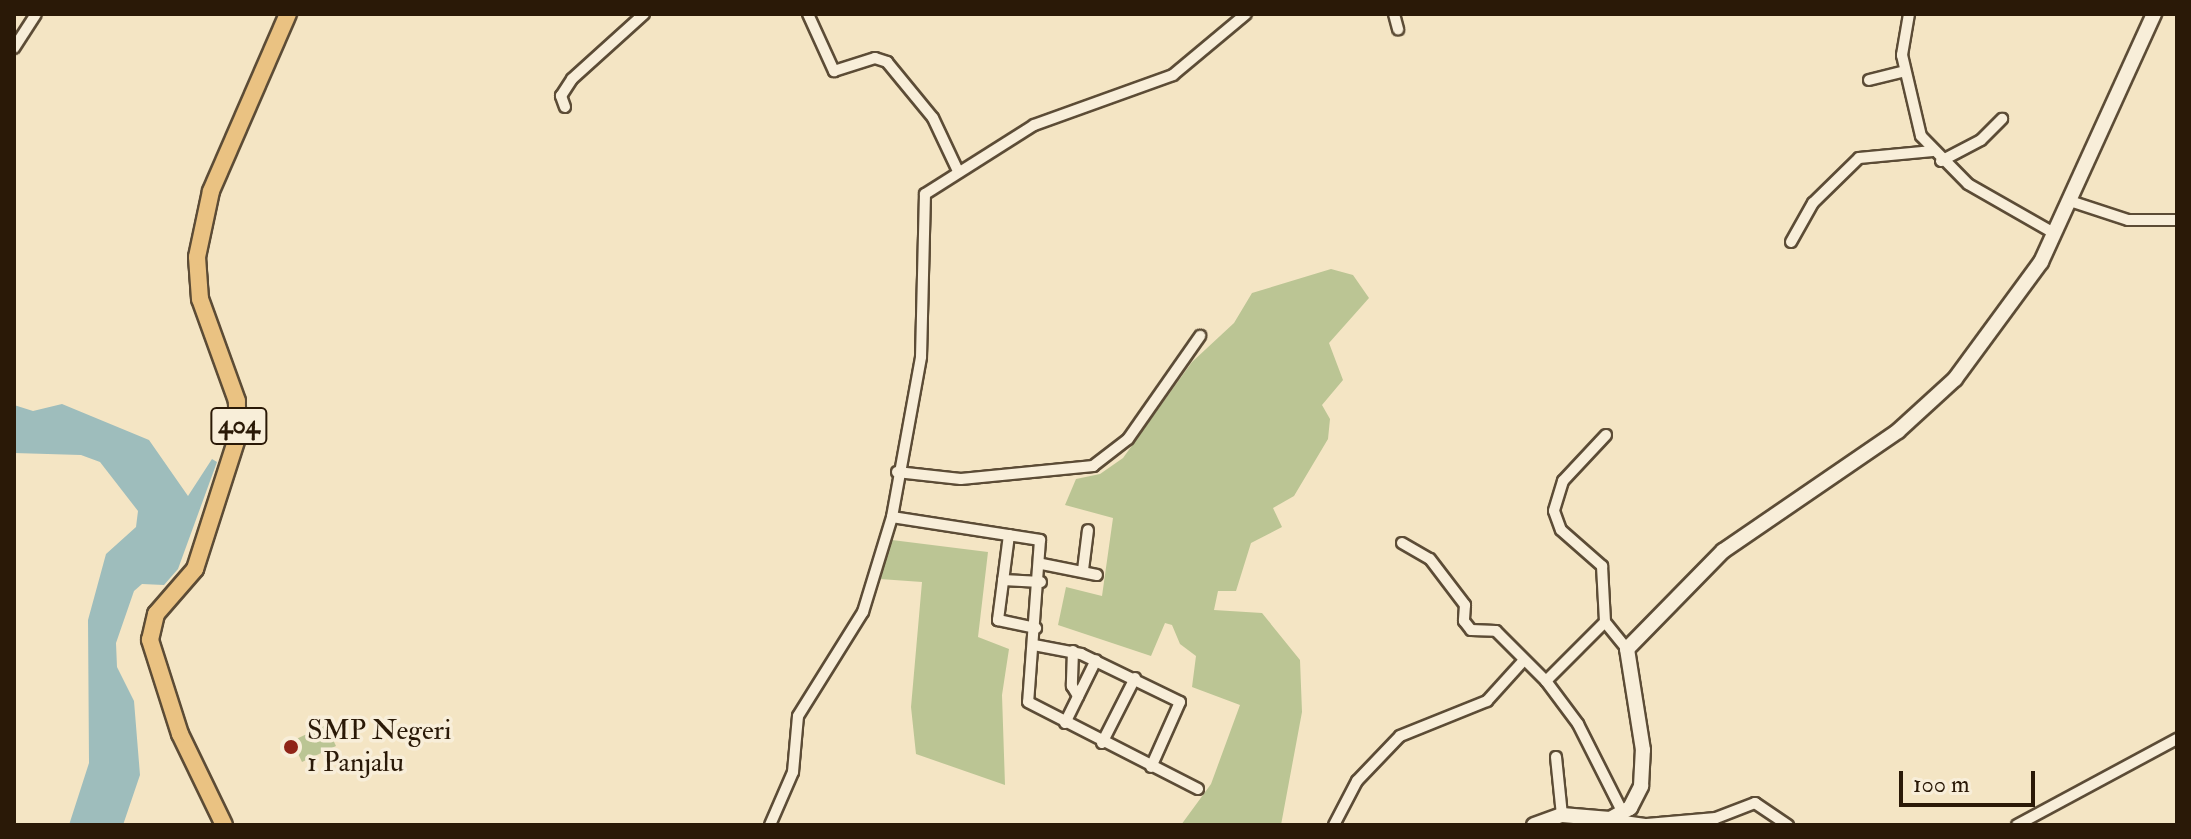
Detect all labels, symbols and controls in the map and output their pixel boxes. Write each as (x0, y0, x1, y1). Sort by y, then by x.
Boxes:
road number: 404 (209, 404, 269, 448)
place label: SMP Negeri 1 Panjalu (307, 714, 451, 780)
marker: SMP Negeri 1 Panjalu (282, 738, 300, 756)
scale bar (1903, 755, 2039, 805)
text: 100 m (1913, 769, 1970, 800)

